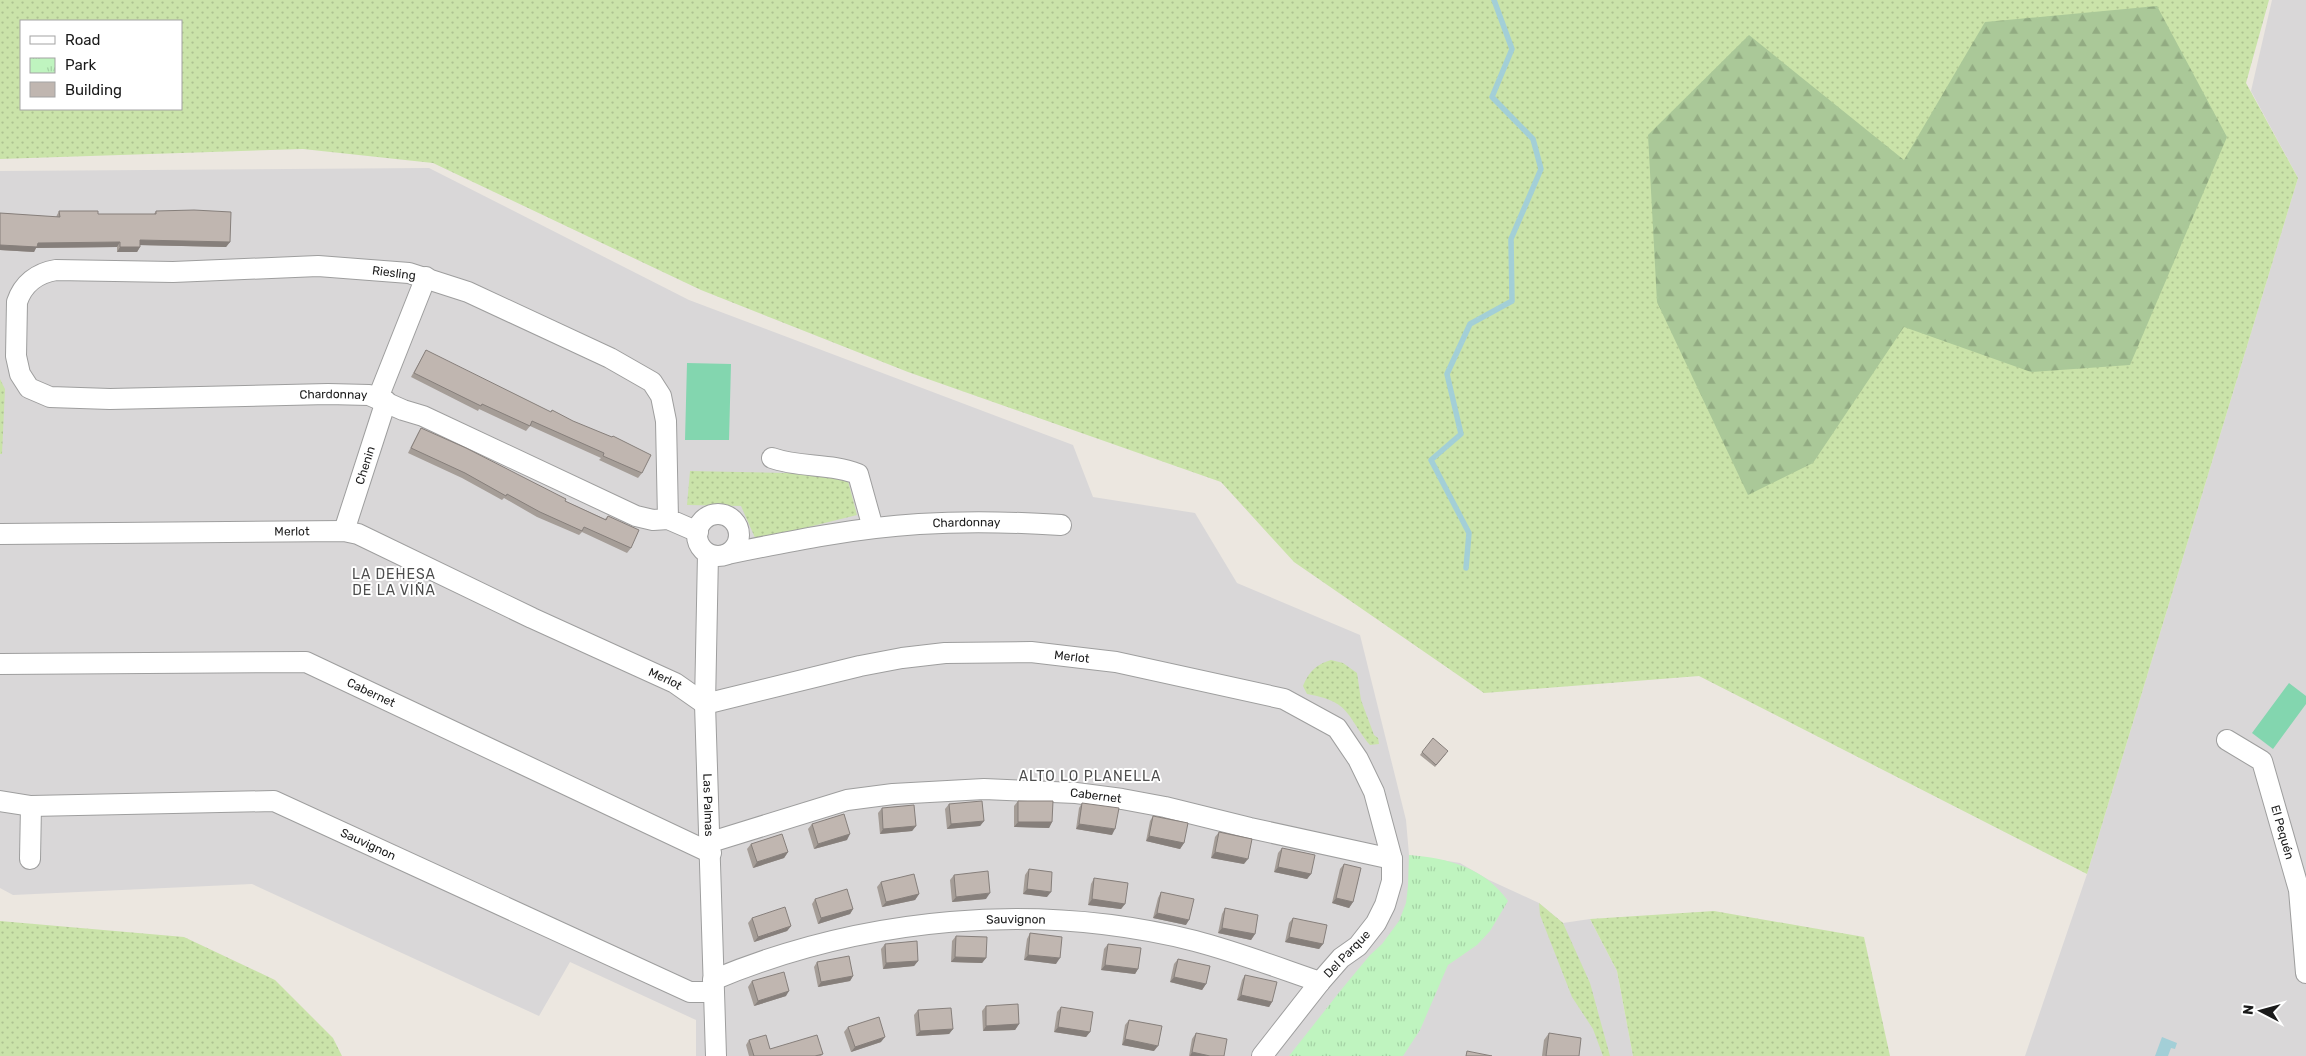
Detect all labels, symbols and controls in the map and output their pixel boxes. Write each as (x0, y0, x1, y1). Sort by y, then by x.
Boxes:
legend (20, 20, 182, 110)
text: Road (65, 31, 101, 49)
text: Park (65, 56, 96, 74)
text: Building (65, 81, 122, 99)
street label: Riesling (371, 263, 417, 283)
street label: Chardonnay (299, 387, 368, 402)
street label: Chenin (352, 444, 378, 486)
street label: Chardonnay (932, 515, 1001, 530)
street label: Merlot (274, 524, 310, 539)
district label: LA DEHESA DE LA VIÑA (352, 566, 436, 599)
street label: Merlot (1053, 648, 1090, 666)
street label: Merlot (646, 665, 685, 693)
street label: Cabernet (345, 675, 398, 710)
district label: ALTO LO PLANELLA (1019, 768, 1161, 785)
street label: Las Palmas (700, 773, 716, 837)
street label: Cabernet (1070, 786, 1123, 806)
street label: El Pequén (2268, 804, 2297, 861)
street label: Sauvignon (338, 825, 398, 863)
street label: Sauvignon (986, 912, 1046, 927)
street label: Del Parque (1321, 927, 1373, 981)
north arrow (2236, 986, 2286, 1036)
text: N (2240, 1004, 2258, 1016)

